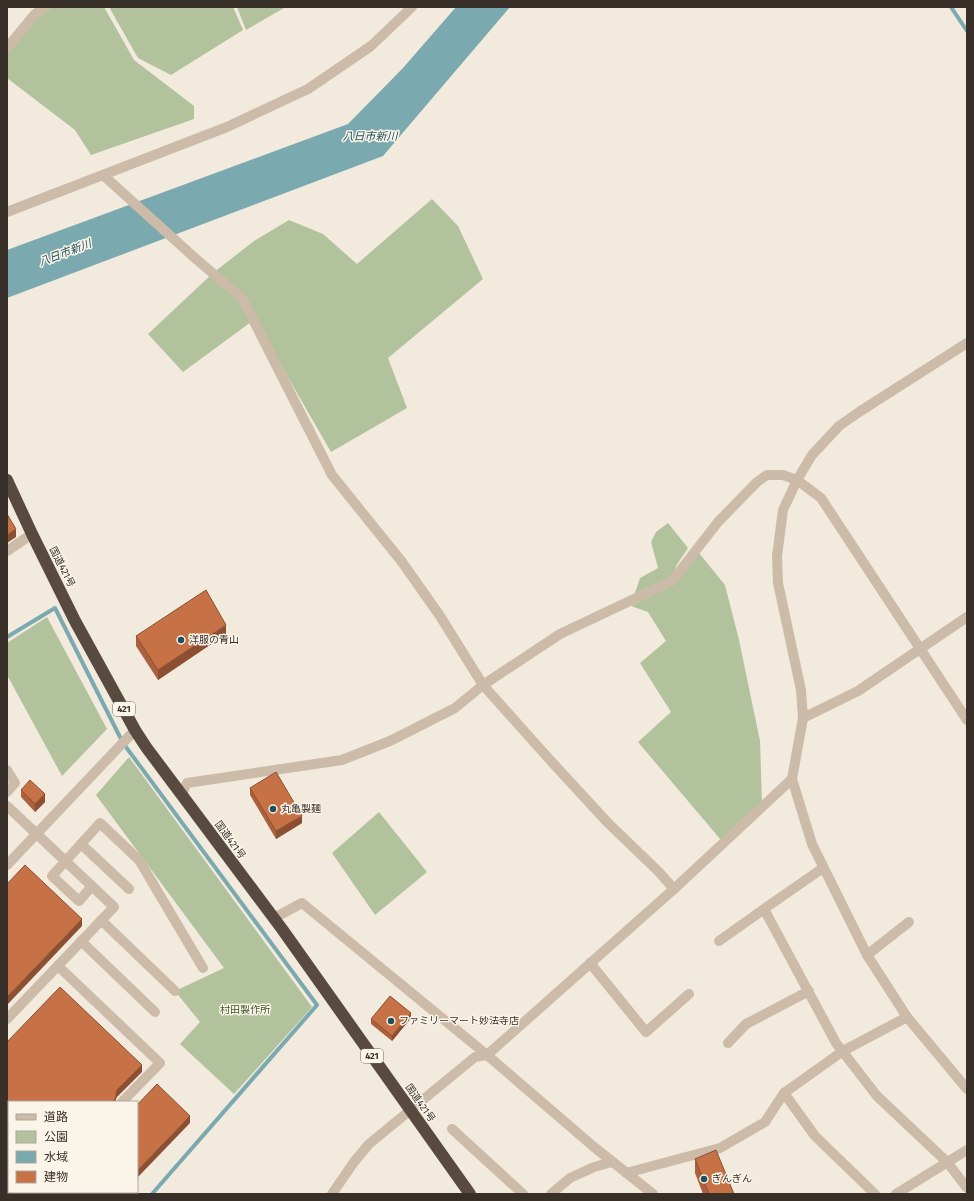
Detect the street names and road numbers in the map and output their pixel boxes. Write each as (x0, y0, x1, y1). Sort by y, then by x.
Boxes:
street label: 国道421号 (47, 545, 77, 589)
road number: 421 (113, 702, 135, 716)
street label: 国道421号 (212, 819, 248, 861)
road number: 421 (361, 1049, 383, 1063)
street label: 国道421号 (402, 1081, 438, 1125)

